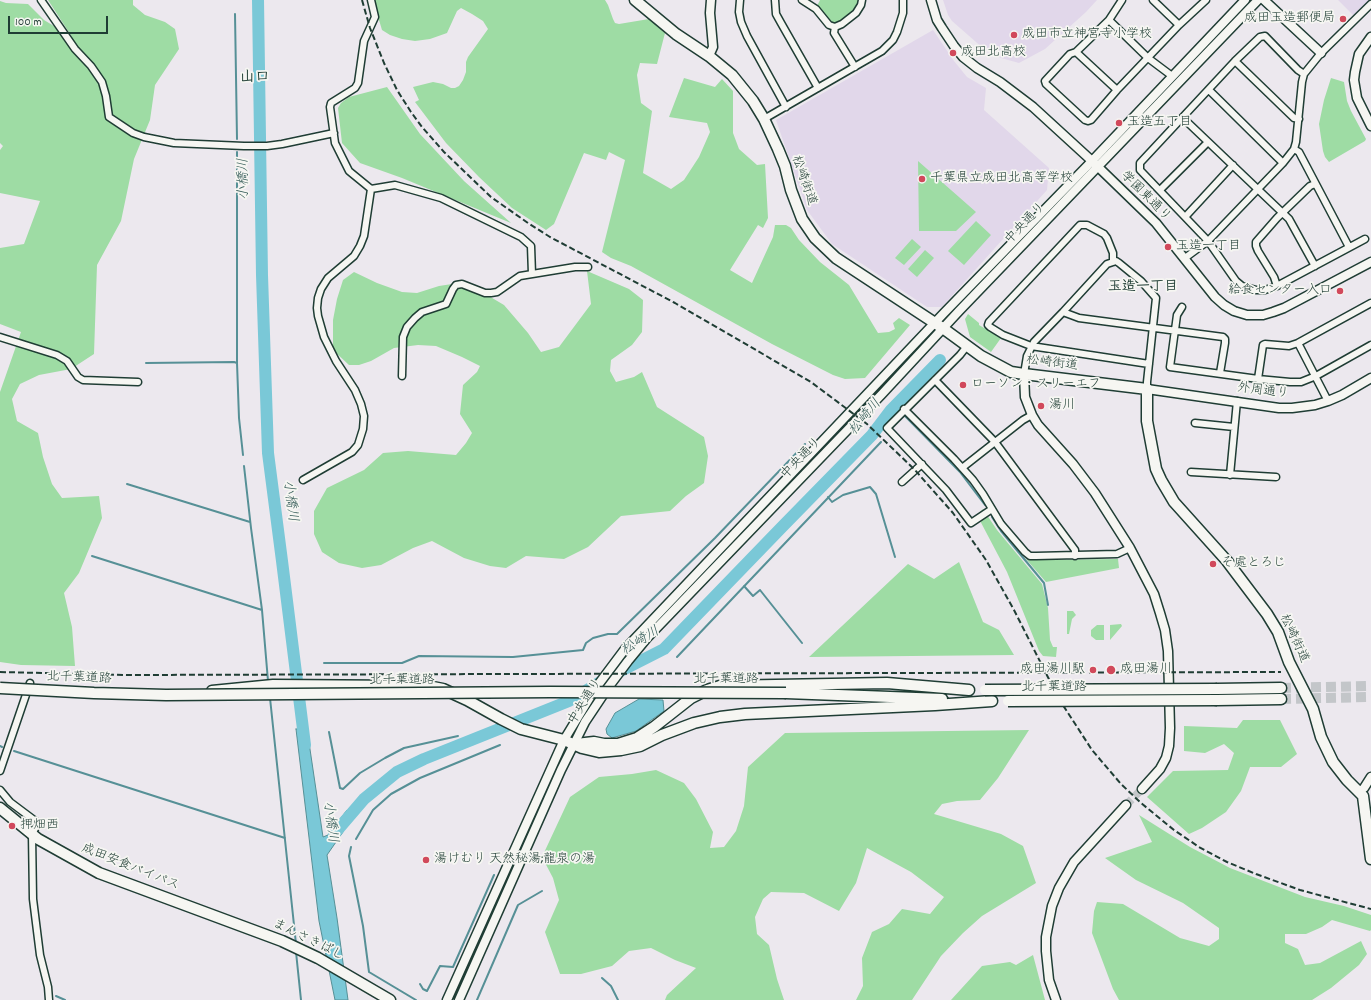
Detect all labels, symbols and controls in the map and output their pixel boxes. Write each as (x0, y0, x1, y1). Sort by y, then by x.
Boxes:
scale bar (10, 8, 110, 34)
place label: 成田玉造郵便局 (1244, 11, 1335, 27)
text: 100 m (15, 14, 42, 31)
marker: 成田玉造郵便局 (1338, 14, 1348, 24)
place label: 成田市立神宮寺小学校 (1022, 27, 1152, 43)
marker: 成田市立神宮寺小学校 (1009, 30, 1019, 40)
place label: 成田北高校 (961, 45, 1026, 61)
marker: 成田北高校 (948, 48, 958, 58)
district label: 山口 (240, 70, 270, 88)
place label: 玉造五丁目 (1127, 115, 1192, 131)
marker: 玉造五丁目 (1114, 118, 1124, 128)
street label: 松崎街道 (787, 154, 819, 208)
water label: 小橋川 (236, 158, 254, 200)
street label: 学園東通り (1117, 169, 1173, 225)
place label: 千葉県立成田北高等学校 (930, 171, 1073, 187)
marker: 千葉県立成田北高等学校 (917, 174, 927, 184)
street label: 中央通り (1002, 200, 1050, 248)
place label: 玉造一丁目 (1176, 239, 1241, 255)
marker: 玉造一丁目 (1163, 242, 1173, 252)
district label: 玉造一丁目 (1108, 280, 1178, 296)
place label: 給食センター入口 (1228, 283, 1332, 299)
marker: 給食センター入口 (1335, 286, 1345, 296)
street label: 松崎街道 (1025, 353, 1079, 375)
place label: ローソン・スリーエフ (971, 377, 1101, 393)
marker: ローソン・スリーエフ (958, 380, 968, 390)
street label: 外周通り (1236, 381, 1290, 403)
water label: 松崎川 (846, 397, 886, 439)
place label: 湯川 (1049, 398, 1075, 414)
marker: 湯川 (1036, 401, 1046, 411)
street label: 中央通り (778, 435, 826, 483)
water label: 小橋川 (278, 479, 300, 523)
place label: そ處とろじ (1221, 556, 1286, 572)
marker: そ處とろじ (1208, 559, 1218, 569)
street label: 松崎街道 (1275, 612, 1311, 666)
water label: 松崎川 (619, 624, 663, 660)
place label: 成田湯川駅 (1020, 662, 1085, 678)
place label: 成田湯川 (1120, 662, 1172, 678)
marker: 成田湯川 (1105, 664, 1117, 676)
marker: 成田湯川駅 (1088, 665, 1098, 675)
street label: 北千葉道路 (46, 670, 112, 688)
street label: 北千葉道路 (694, 672, 758, 688)
street label: 北千葉道路 (370, 673, 434, 689)
street label: 中央通り (566, 676, 606, 728)
street label: 北千葉道路 (1022, 680, 1086, 696)
water label: 小橋川 (318, 800, 340, 844)
place label: 押畑西 (20, 818, 59, 834)
marker: 押畑西 (7, 821, 17, 831)
street label: 成田安食バイパス (79, 841, 181, 895)
place label: 湯けむり 天然秘湯;龍泉の湯 (434, 852, 595, 868)
marker: 湯けむり 天然秘湯;龍泉の湯 (421, 855, 431, 865)
street label: まんさきばし (270, 917, 346, 965)

